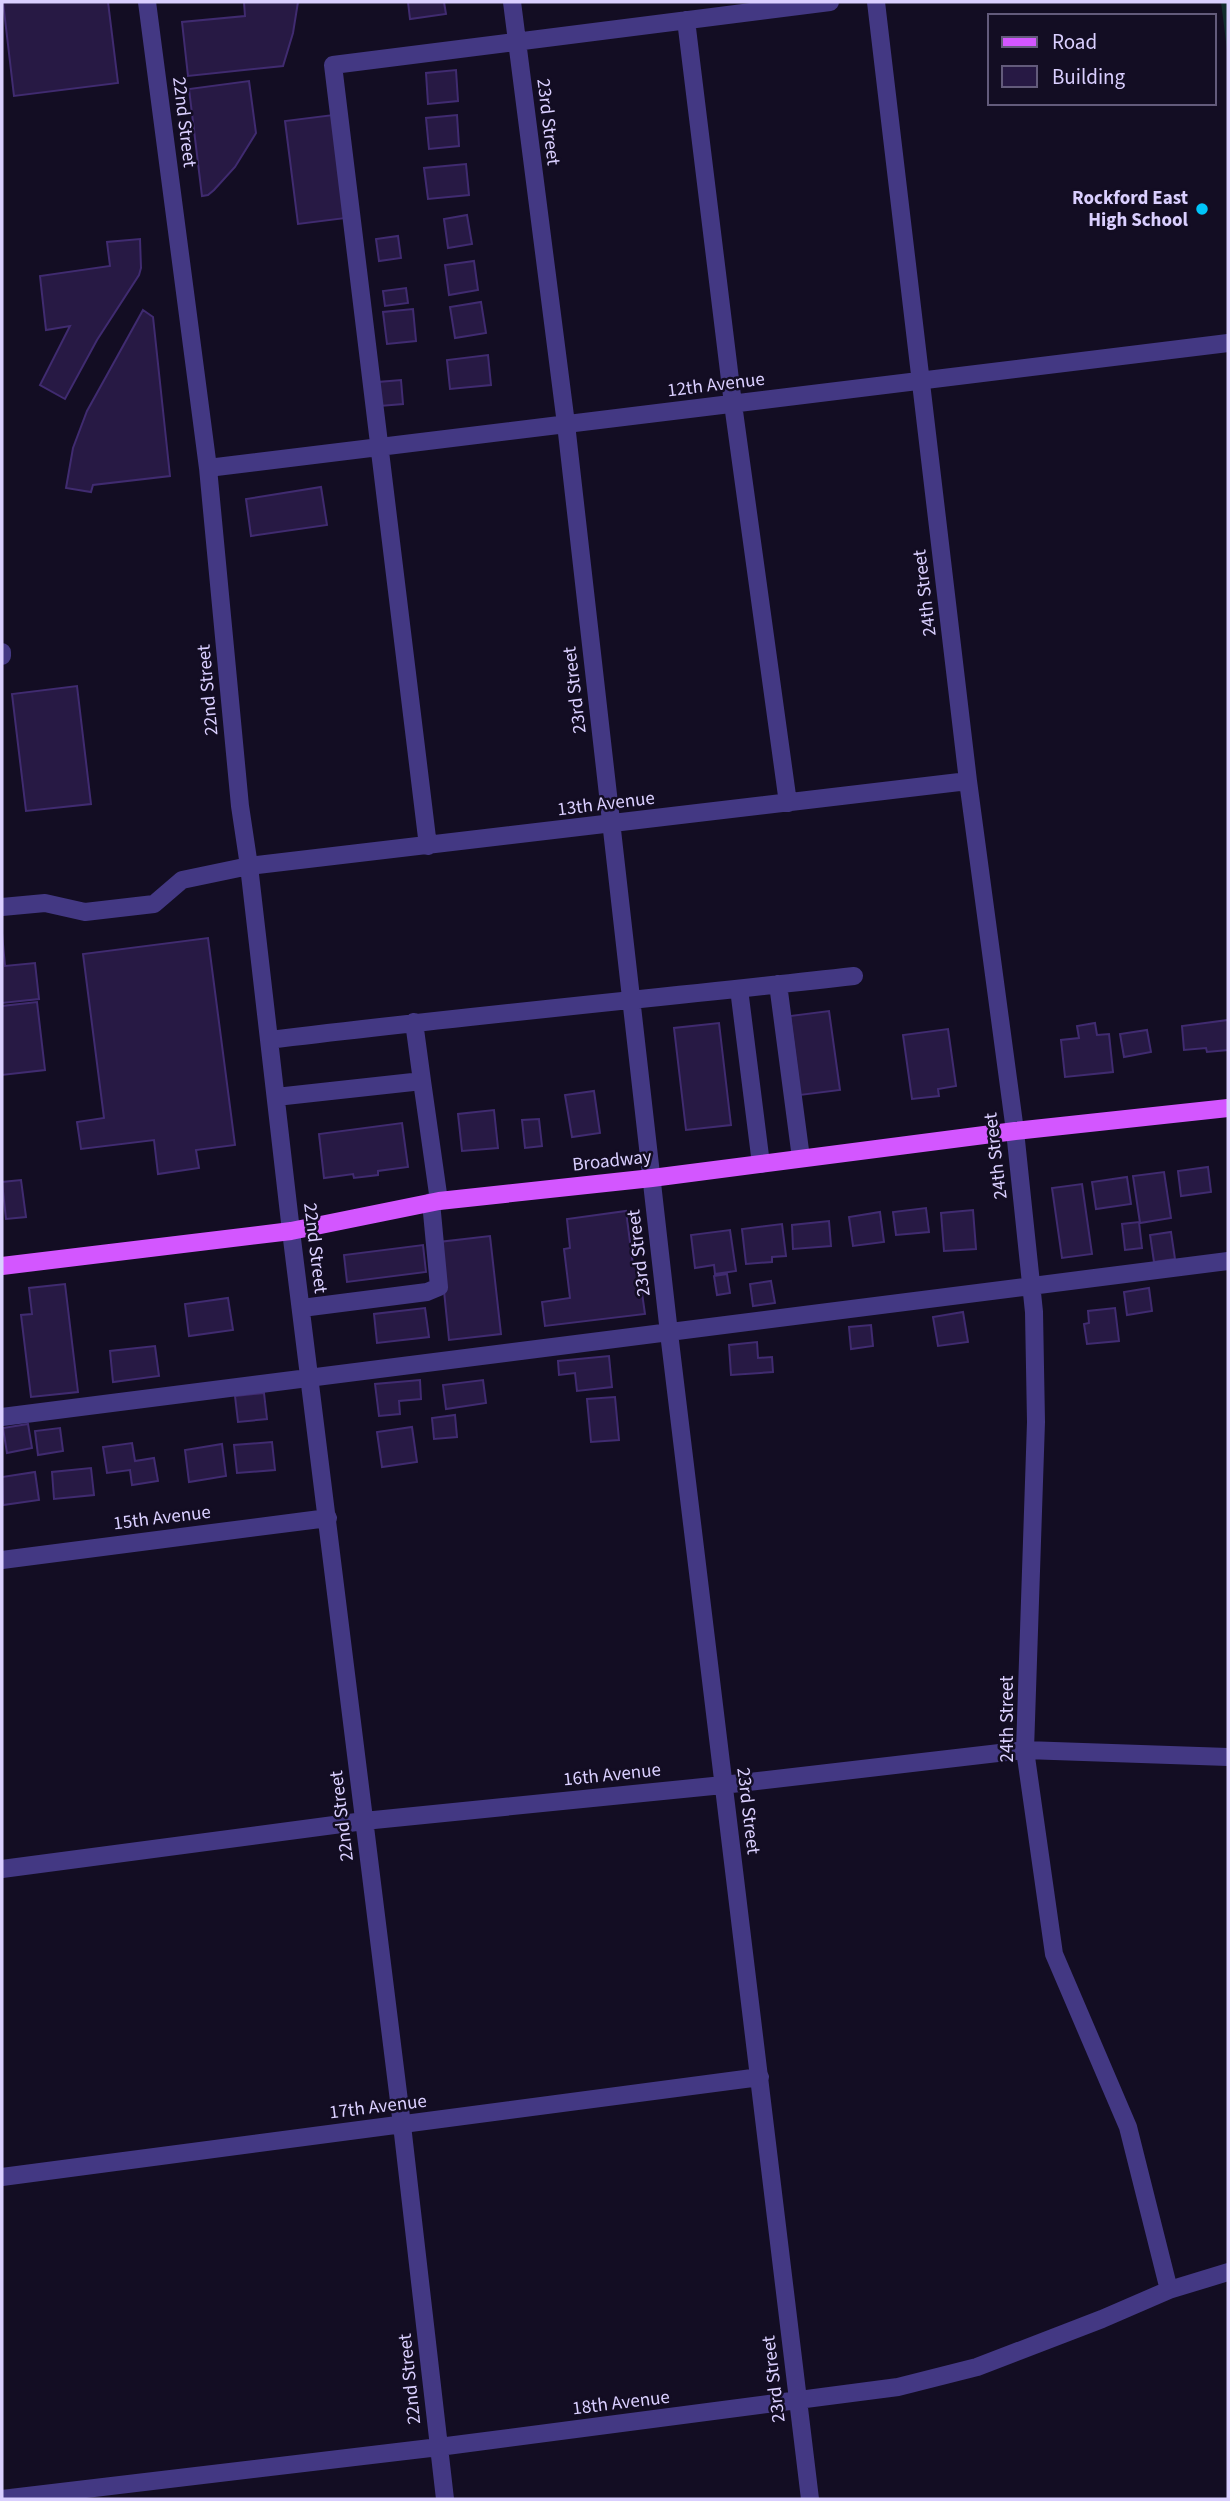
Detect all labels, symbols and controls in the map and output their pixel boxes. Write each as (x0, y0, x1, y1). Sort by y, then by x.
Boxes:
legend (988, 14, 1216, 105)
text: Road (1052, 27, 1097, 57)
text: Building (1052, 62, 1126, 92)
street label: 22nd Street (165, 75, 203, 169)
street label: 23rd Street (529, 77, 567, 168)
place label: Rockford East High School (1072, 185, 1189, 234)
marker: Rockford East High School (1194, 201, 1210, 217)
street label: 12th Avenue (666, 366, 766, 404)
street label: 24th Street (906, 548, 944, 638)
street label: 22nd Street (191, 643, 225, 737)
street label: 23rd Street (556, 644, 594, 735)
street label: 13th Avenue (556, 785, 656, 823)
street label: 24th Street (977, 1111, 1015, 1201)
street label: Broadway (571, 1143, 653, 1179)
street label: 22nd Street (296, 1201, 334, 1295)
street label: 23rd Street (620, 1207, 658, 1298)
street label: 15th Avenue (112, 1499, 212, 1537)
street label: 24th Street (994, 1675, 1021, 1763)
street label: 16th Avenue (562, 1756, 662, 1794)
street label: 23rd Street (729, 1766, 767, 1857)
street label: 22nd Street (323, 1769, 361, 1863)
street label: 17th Avenue (328, 2088, 428, 2126)
street label: 22nd Street (392, 2332, 428, 2426)
street label: 23rd Street (755, 2333, 793, 2424)
street label: 18th Avenue (571, 2384, 671, 2422)

